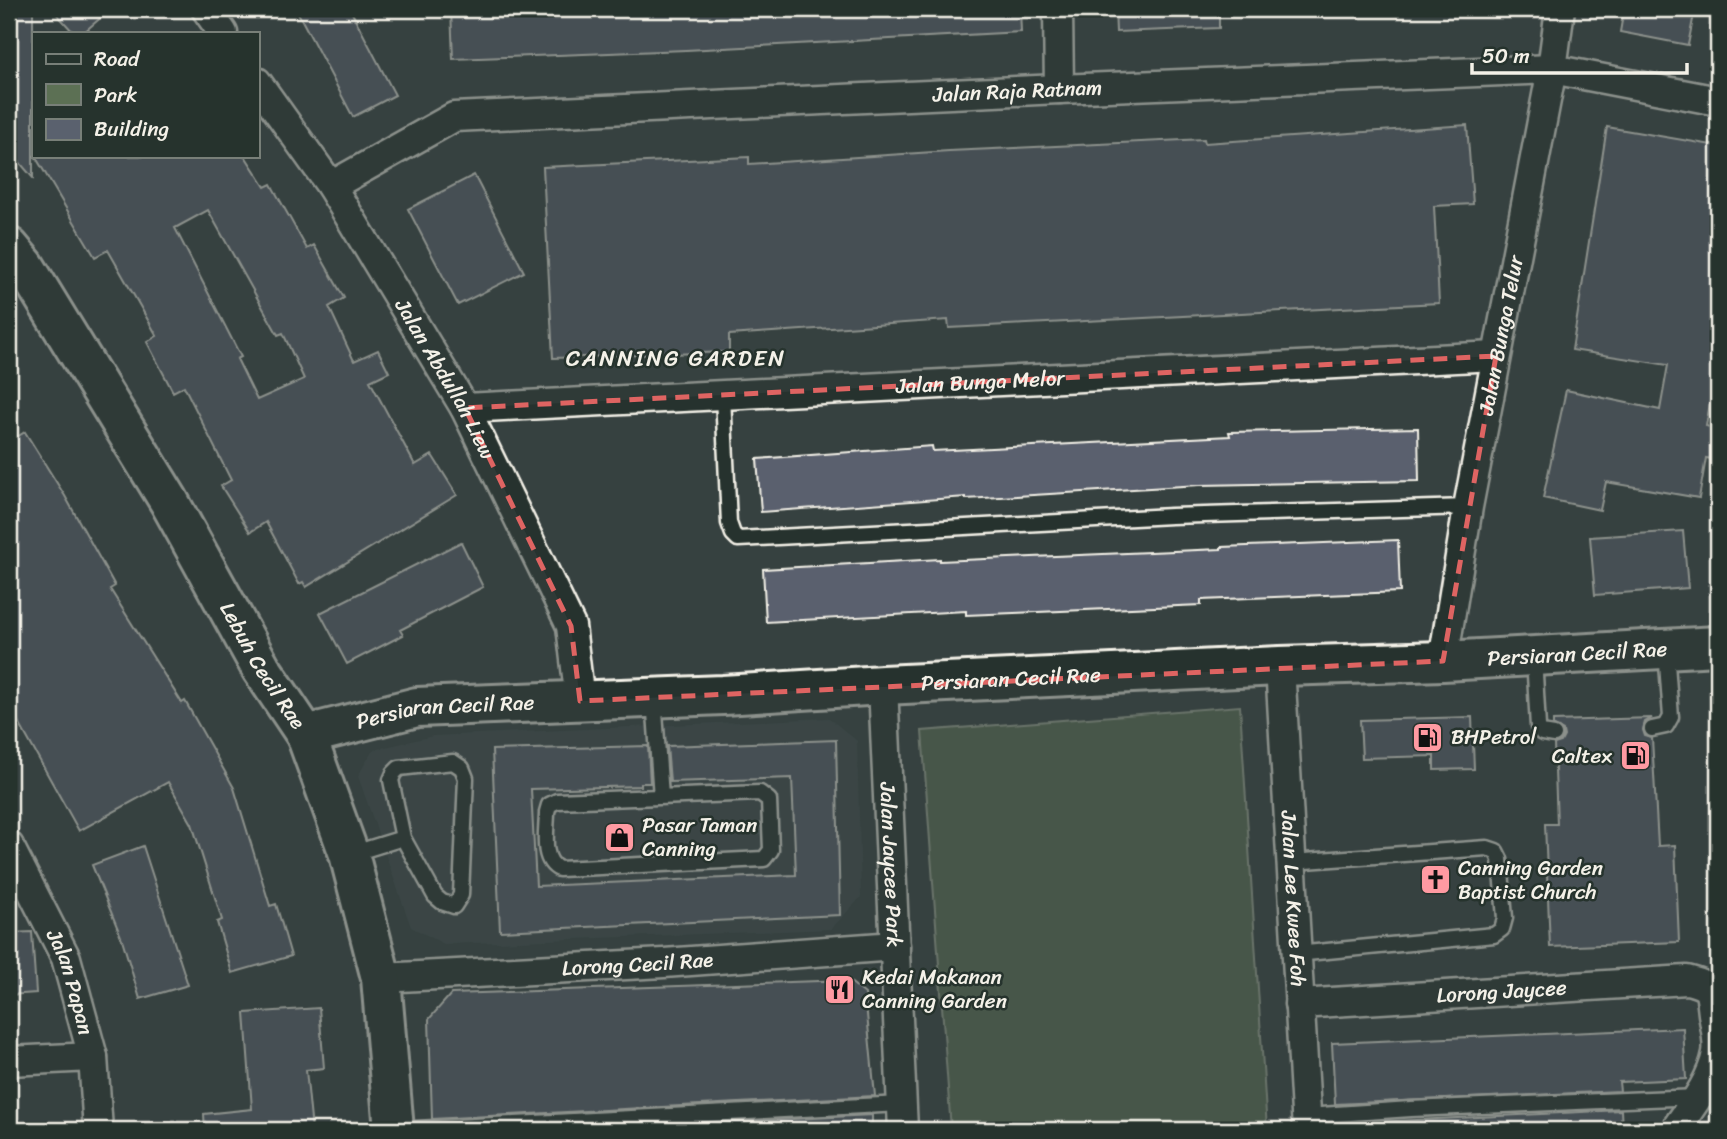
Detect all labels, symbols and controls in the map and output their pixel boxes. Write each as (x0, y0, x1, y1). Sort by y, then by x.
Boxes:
legend (32, 32, 259, 158)
scale bar (1472, 32, 1687, 76)
text: 50 m (1482, 37, 1530, 75)
text: Road (94, 40, 141, 78)
street label: Jalan Raja Ratnam (931, 68, 1103, 114)
text: Park (94, 76, 137, 114)
text: Building (94, 110, 170, 148)
street label: Jalan Bunga Telur (1467, 251, 1535, 419)
street label: Jalan Abdullah Liew (384, 290, 506, 466)
district label: CANNING GARDEN (566, 338, 786, 379)
street label: Jalan Bunga Melor (894, 359, 1067, 405)
street label: Lebuh Cecil Rae (209, 595, 316, 737)
street label: Persiaran Cecil Rae (1486, 630, 1668, 678)
street label: Persiaran Cecil Rae (920, 656, 1102, 702)
street label: Persiaran Cecil Rae (352, 683, 535, 741)
place label: BHPetrol (1451, 718, 1537, 756)
fuel station icon: BHPetrol (1411, 720, 1445, 754)
place label: Caltex (1552, 737, 1612, 775)
fuel station icon: Caltex (1618, 739, 1652, 773)
street label: Jalan Jaycee Park (868, 780, 914, 948)
place label: Pasar Taman Canning (642, 806, 757, 868)
street label: Jalan Lee Kwee Foh (1269, 808, 1318, 988)
shop icon: Pasar Taman Canning (602, 820, 636, 854)
place label: Canning Garden Baptist Church (1458, 849, 1603, 911)
church icon: Canning Garden Baptist Church (1418, 863, 1452, 897)
street label: Jalan Papan (35, 921, 105, 1039)
street label: Lorong Cecil Rae (561, 940, 715, 987)
place label: Kedai Makanan Canning Garden (862, 958, 1007, 1020)
street label: Lorong Jaycee (1435, 968, 1568, 1014)
restaurant icon: Kedai Makanan Canning Garden (822, 972, 856, 1006)

